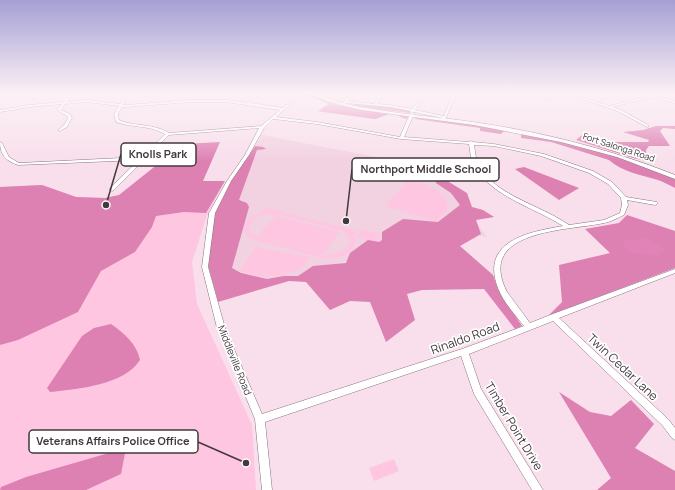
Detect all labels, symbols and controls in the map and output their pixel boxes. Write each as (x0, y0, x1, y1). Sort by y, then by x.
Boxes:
street label: Fort Salonga Road (581, 129, 657, 165)
callout: Knolls Park (121, 143, 196, 166)
text: Knolls Park (129, 146, 188, 161)
callout: Northport Middle School (352, 158, 499, 181)
text: Northport Middle School (361, 161, 491, 176)
street label: Rinaldo Road (428, 318, 502, 358)
street label: Middleville Road (215, 323, 255, 397)
street label: Twin Cedar Lane (584, 330, 662, 404)
street label: Timber Point Drive (481, 379, 547, 473)
callout: Veterans Affairs Police Office (29, 430, 198, 453)
text: Veterans Affairs Police Office (36, 433, 190, 448)

